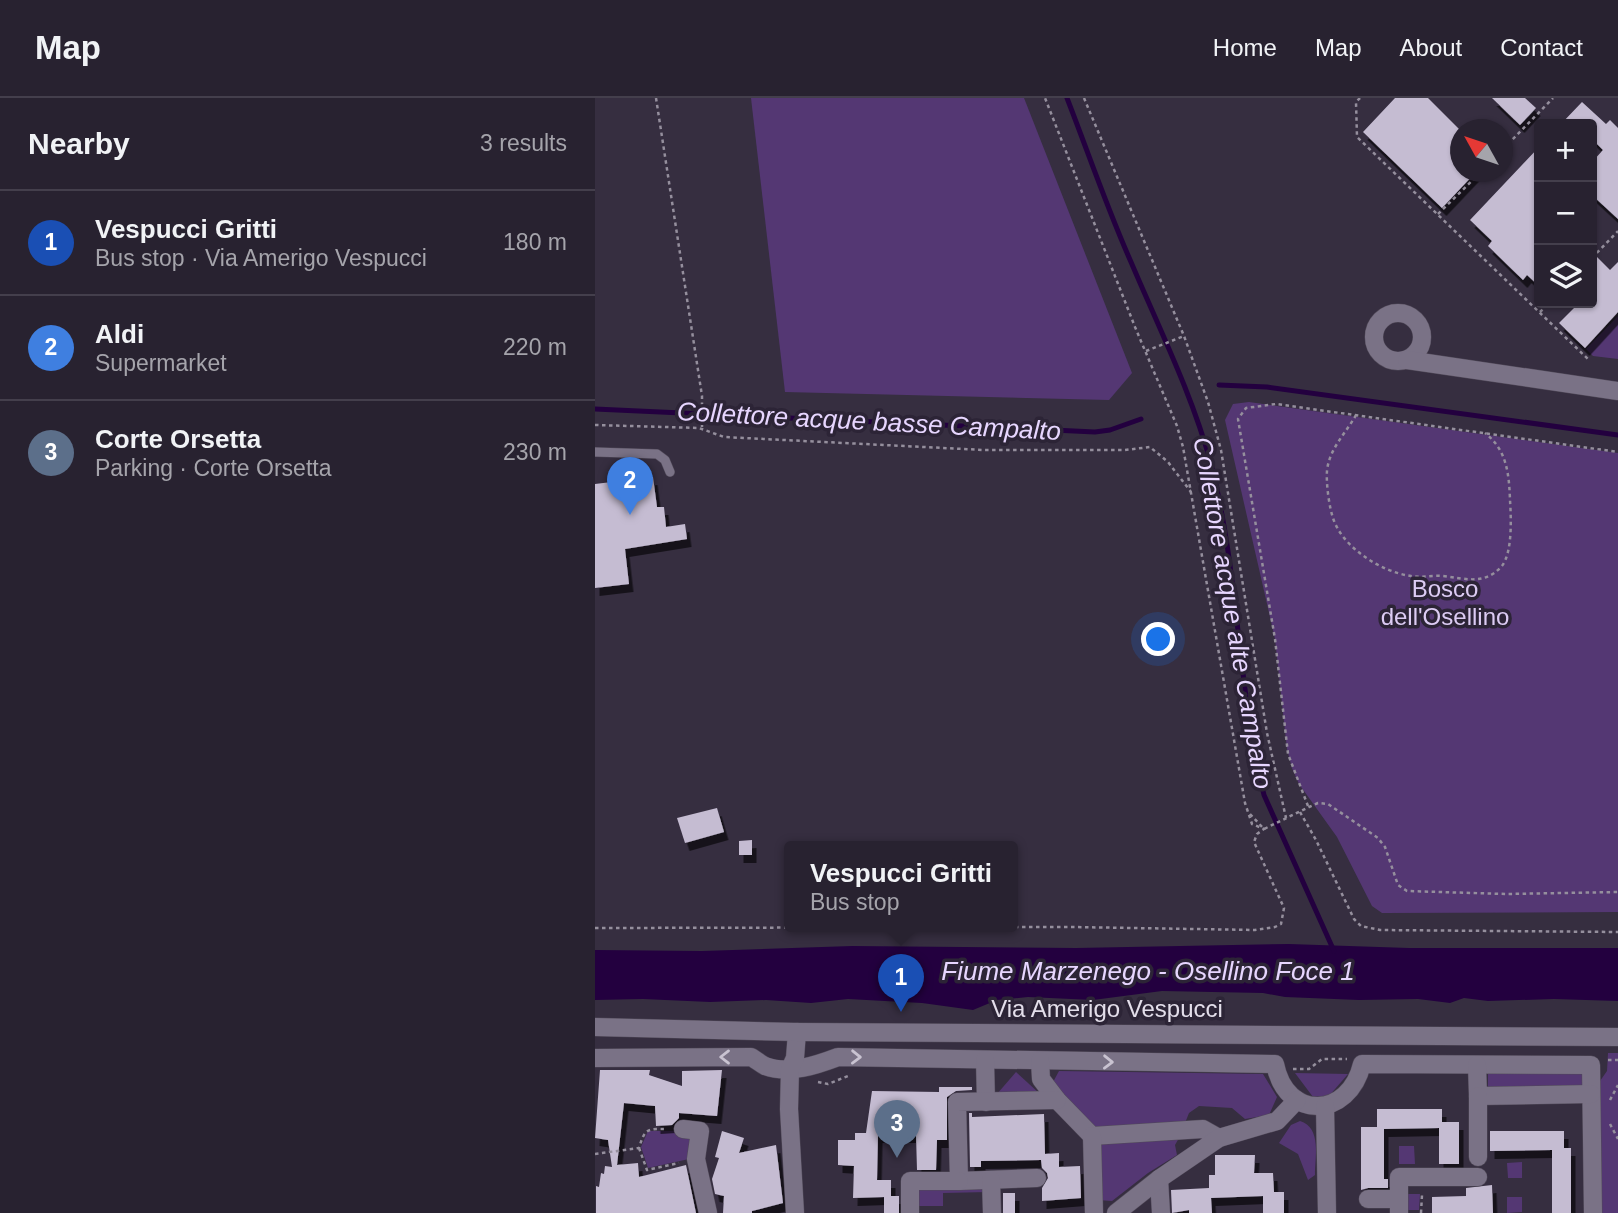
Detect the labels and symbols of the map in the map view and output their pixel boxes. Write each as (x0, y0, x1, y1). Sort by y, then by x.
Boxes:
north arrow (1450, 119, 1513, 182)
water label: Collettore acque basse Campalto (676, 396, 1062, 446)
water label: Collettore acque alte Campalto (1187, 435, 1279, 791)
pin: 2 (607, 457, 653, 515)
park label: Bosco dell'Osellino (1381, 575, 1509, 630)
your location (1141, 622, 1175, 656)
pin: 1 (878, 954, 924, 1012)
water label: Fiume Marzenego - Osellino Foce 1 (941, 956, 1355, 986)
street label: Via Amerigo Vespucci (991, 995, 1223, 1022)
one-way arrow (719, 1049, 729, 1065)
one-way arrow (851, 1049, 862, 1065)
one-way arrow (1103, 1054, 1114, 1070)
pin: 3 (874, 1100, 920, 1158)

